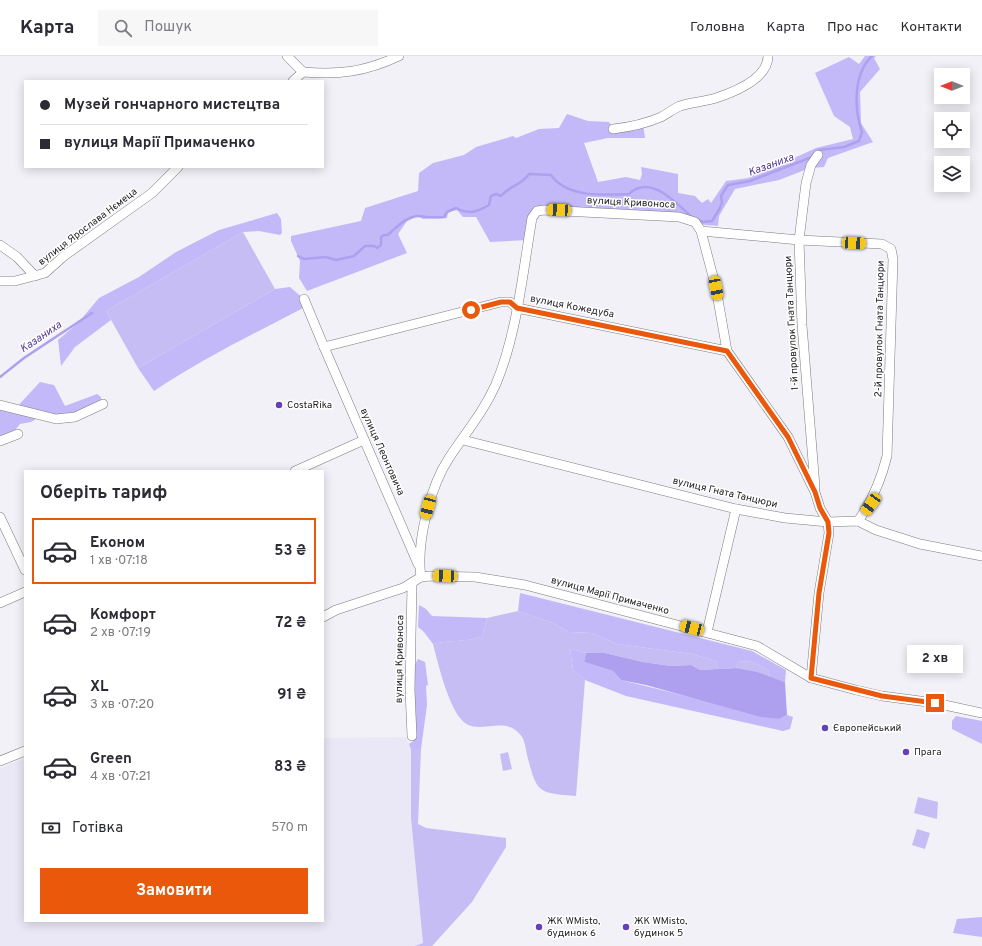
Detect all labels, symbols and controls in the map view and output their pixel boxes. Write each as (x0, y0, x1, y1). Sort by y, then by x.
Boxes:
search box (98, 10, 378, 46)
text: Карта (20, 16, 74, 40)
icon: search (112, 17, 134, 39)
text: Пошук (144, 18, 192, 37)
text: Головна (690, 19, 745, 36)
text: Карта (767, 19, 805, 36)
text: Про нас (827, 19, 878, 36)
text: Контакти (900, 19, 962, 36)
north arrow (934, 68, 970, 104)
map controls (934, 68, 970, 192)
text: Музей гончарного мистецтва (64, 96, 280, 115)
button: locate (934, 112, 970, 148)
text: вулиця Марії Примаченко (64, 134, 255, 153)
water label: Казаниха (746, 150, 796, 180)
button: layers (934, 156, 970, 192)
street label: вулиця Ярослава Нємеца (36, 185, 140, 269)
street label: вулиця Кривоноса (587, 194, 675, 212)
car (547, 203, 571, 217)
car (842, 236, 866, 250)
street label: 1-й провулок Гната Танцюри (782, 255, 802, 391)
street label: 2-й провулок Гната Танцюри (872, 260, 888, 397)
car (708, 275, 724, 301)
street label: вулиця Кожедуба (529, 292, 615, 322)
route start (462, 301, 480, 319)
water label: Казаниха (17, 318, 65, 356)
place label: CostaRika (287, 399, 332, 412)
marker: CostaRika (274, 400, 284, 410)
street label: вулиця Леонтовича (357, 406, 407, 498)
street label: вулиця Гната Танцюри (671, 475, 779, 511)
text: Оберіть тариф (40, 482, 167, 505)
car (859, 491, 883, 517)
car (419, 494, 437, 520)
icon: car (42, 533, 78, 569)
text: Економ (90, 534, 145, 553)
text: 53 ₴ (274, 542, 306, 561)
text: 1 хв · 07:18 (90, 553, 148, 569)
car (433, 570, 457, 582)
street label: вулиця Марії Примаченко (549, 574, 671, 618)
icon: car (42, 605, 78, 641)
text: Комфорт (90, 606, 156, 625)
text: 72 ₴ (275, 614, 306, 633)
street label: вулиця Кривоноса (393, 615, 407, 703)
car (679, 619, 705, 637)
text: 2 хв · 07:19 (90, 625, 151, 641)
callout: 2 хв (907, 645, 963, 673)
text: 2 хв (922, 651, 948, 667)
icon: car (42, 677, 78, 713)
text: XL (90, 678, 108, 697)
text: 91 ₴ (277, 686, 306, 705)
route end (926, 694, 944, 712)
text: 3 хв · 07:20 (90, 697, 154, 713)
place label: Європейський (833, 722, 902, 735)
marker: Європейський (820, 723, 830, 733)
place label: Прага (914, 746, 942, 759)
marker: Прага (901, 747, 911, 757)
icon: car (42, 749, 78, 785)
text: Green (90, 750, 132, 769)
text: 83 ₴ (274, 758, 306, 777)
text: 4 хв · 07:21 (90, 769, 151, 785)
icon: cash (40, 817, 62, 839)
text: Готівка (72, 819, 123, 838)
text: 570 m (271, 820, 308, 836)
button: Замовити (40, 868, 308, 914)
place label: ЖК WMisto, будинок 6 (547, 915, 600, 940)
place label: ЖК WMisto, будинок 5 (634, 915, 687, 940)
marker: ЖК WMisto, будинок 6 (534, 922, 544, 932)
marker: ЖК WMisto, будинок 5 (621, 922, 631, 932)

